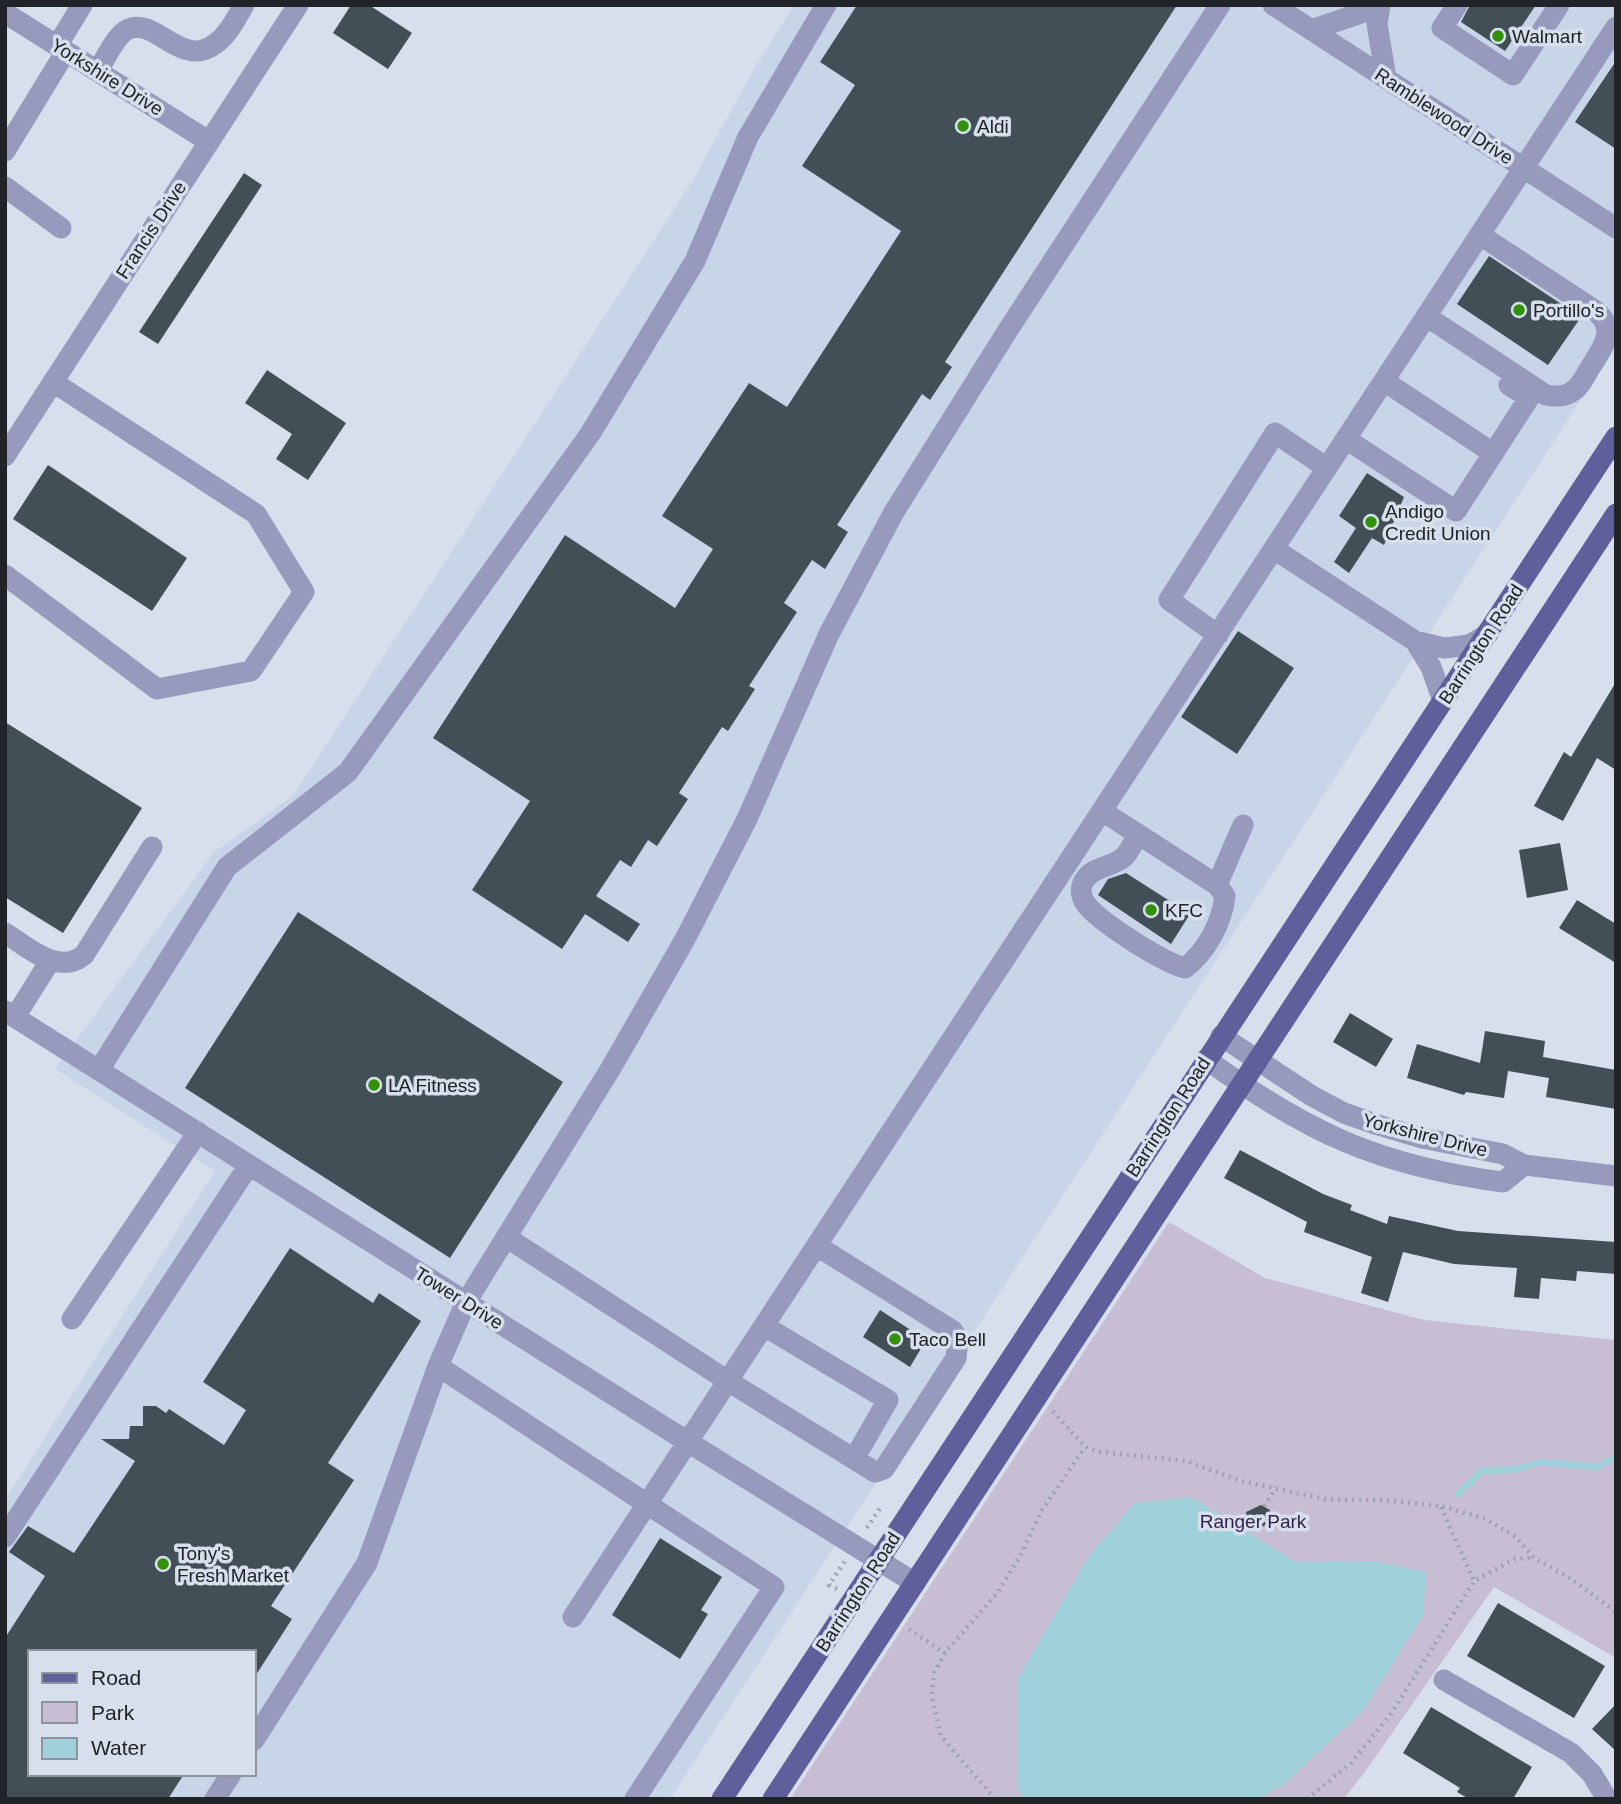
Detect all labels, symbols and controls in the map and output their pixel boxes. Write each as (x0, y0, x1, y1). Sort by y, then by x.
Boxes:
place label: Walmart (1512, 26, 1583, 47)
marker: Walmart (1490, 28, 1506, 44)
street label: Yorkshire Drive (47, 34, 167, 120)
street label: Ramblewood Drive (1371, 63, 1517, 169)
place label: Aldi (977, 116, 1009, 137)
marker: Aldi (955, 118, 971, 134)
street label: Francis Drive (112, 177, 190, 283)
place label: Portillo's (1533, 300, 1604, 321)
marker: Portillo's (1511, 302, 1527, 318)
place label: Andigo Credit Union (1385, 501, 1491, 544)
marker: Andigo Credit Union (1363, 514, 1379, 530)
street label: Barrington Road (1435, 580, 1527, 708)
place label: KFC (1165, 900, 1203, 921)
marker: KFC (1143, 902, 1159, 918)
street label: Barrington Road (1122, 1053, 1214, 1181)
place label: LA Fitness (388, 1075, 477, 1096)
marker: LA Fitness (366, 1077, 382, 1093)
street label: Yorkshire Drive (1360, 1109, 1490, 1161)
street label: Tower Drive (411, 1263, 507, 1333)
place label: Taco Bell (909, 1329, 986, 1350)
marker: Taco Bell (887, 1331, 903, 1347)
park label: Ranger Park (1200, 1511, 1307, 1532)
street label: Barrington Road (812, 1528, 904, 1656)
place label: Tony's Fresh Market (177, 1543, 290, 1586)
marker: Tony's Fresh Market (155, 1556, 171, 1572)
legend (28, 1650, 256, 1776)
text: Road (91, 1666, 141, 1689)
text: Park (91, 1701, 135, 1724)
text: Water (91, 1736, 146, 1759)

